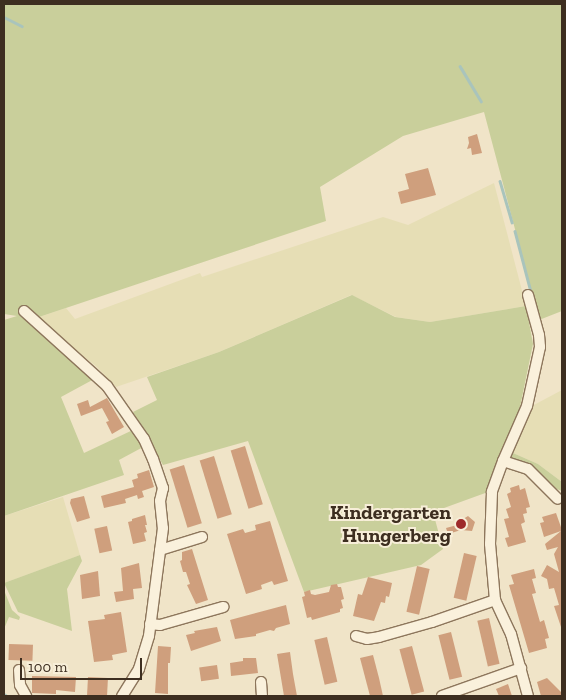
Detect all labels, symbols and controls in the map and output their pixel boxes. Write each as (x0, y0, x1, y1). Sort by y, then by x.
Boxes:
place label: Kindergarten Hungerberg (330, 500, 451, 547)
marker: Kindergarten Hungerberg (455, 518, 467, 530)
scale bar (22, 648, 145, 680)
text: 100 m (28, 658, 67, 676)

